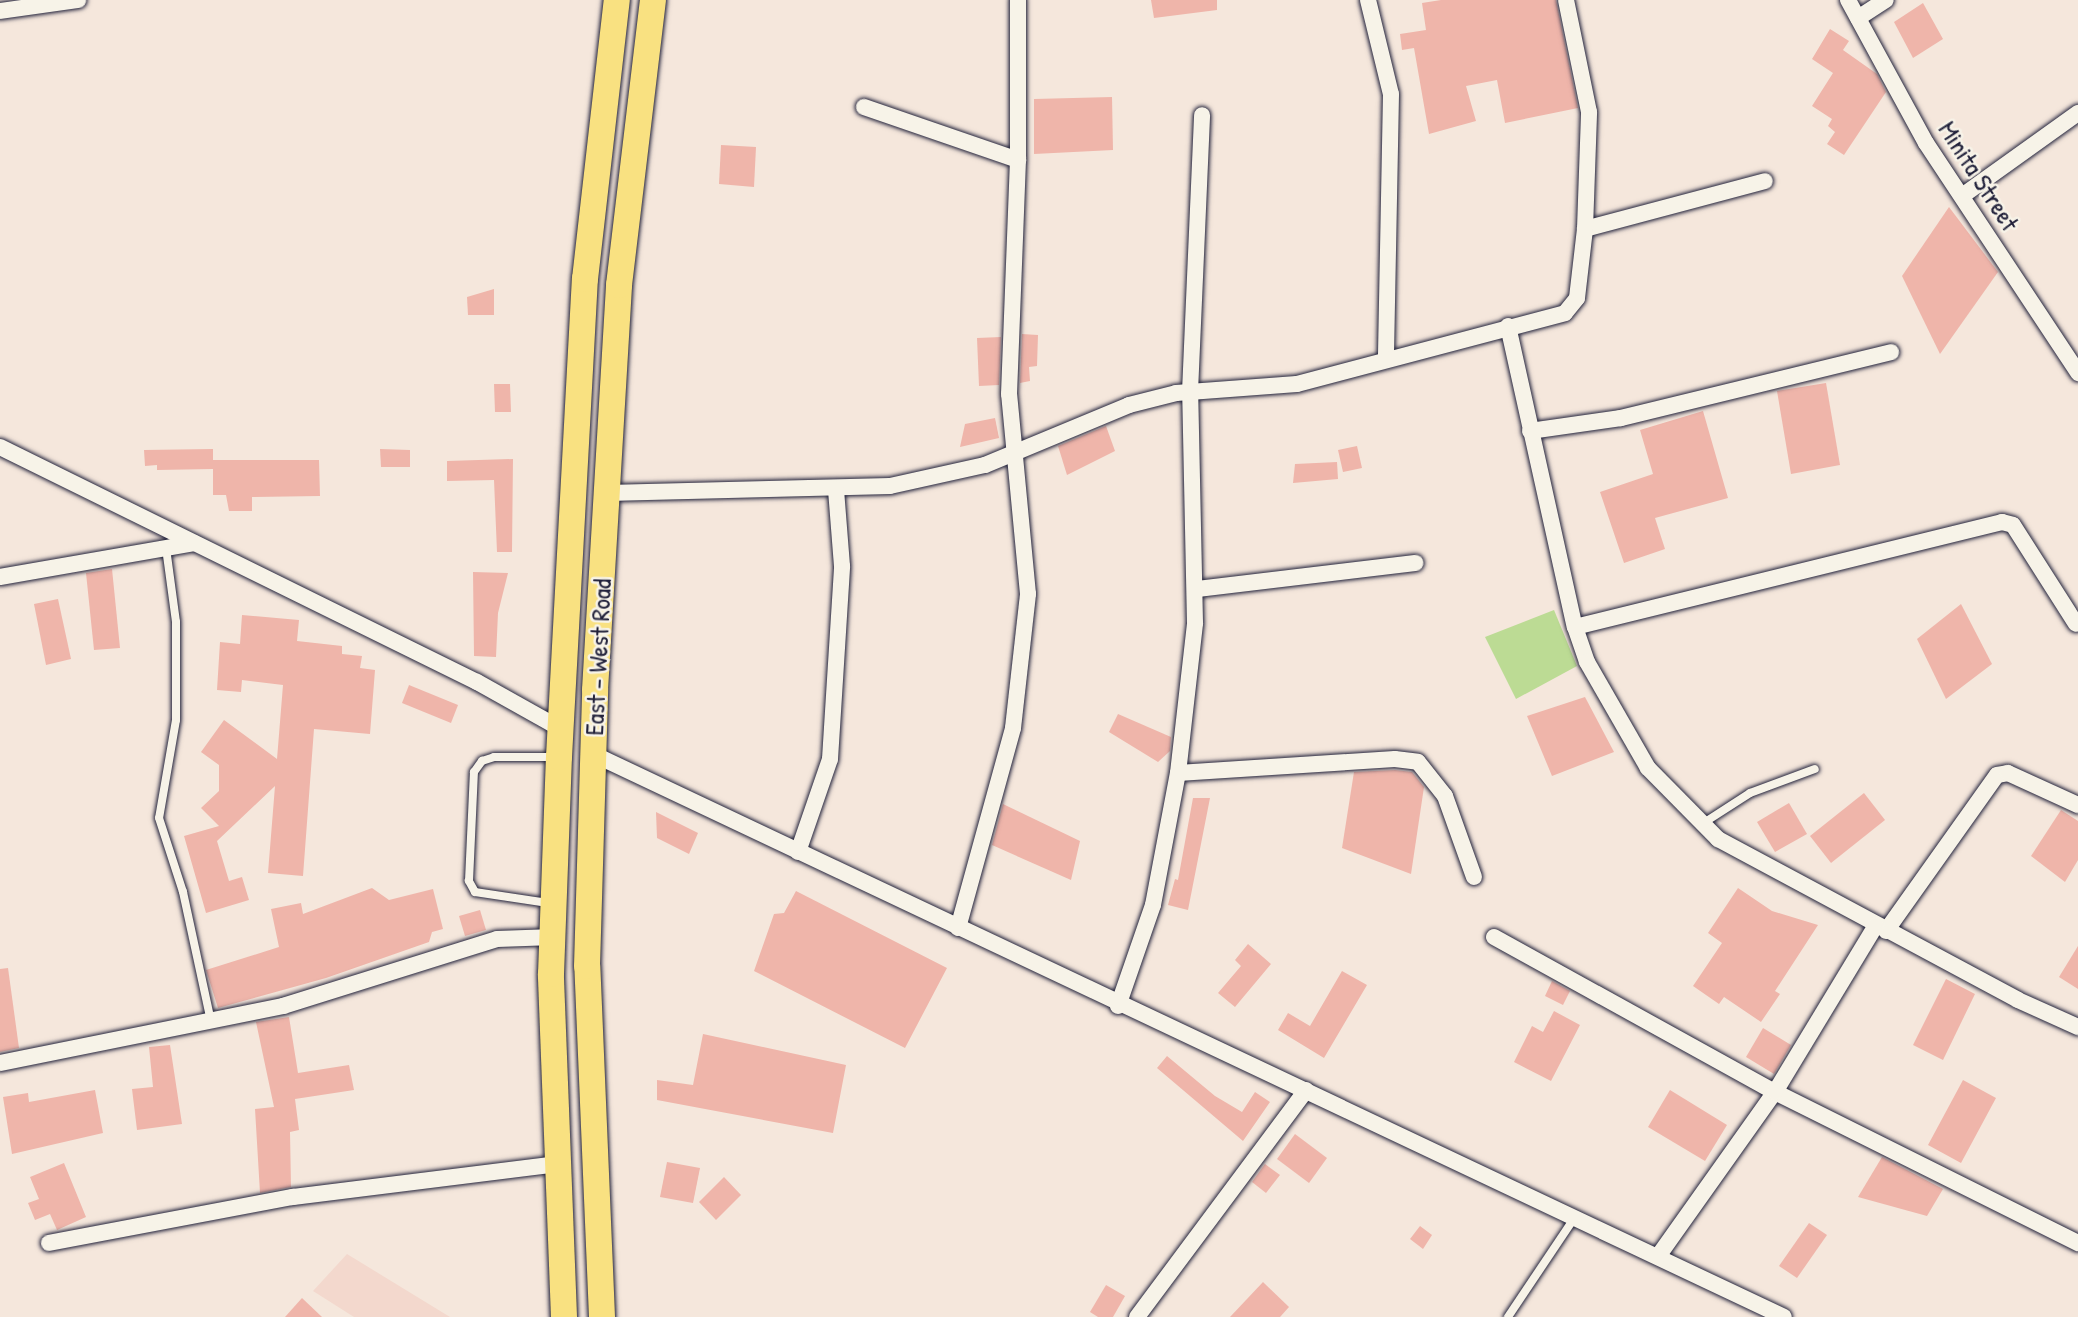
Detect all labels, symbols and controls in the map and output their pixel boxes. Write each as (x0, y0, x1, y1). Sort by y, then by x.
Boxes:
street label: Minita Street (1932, 115, 2026, 237)
street label: East - West Road (578, 578, 618, 736)

